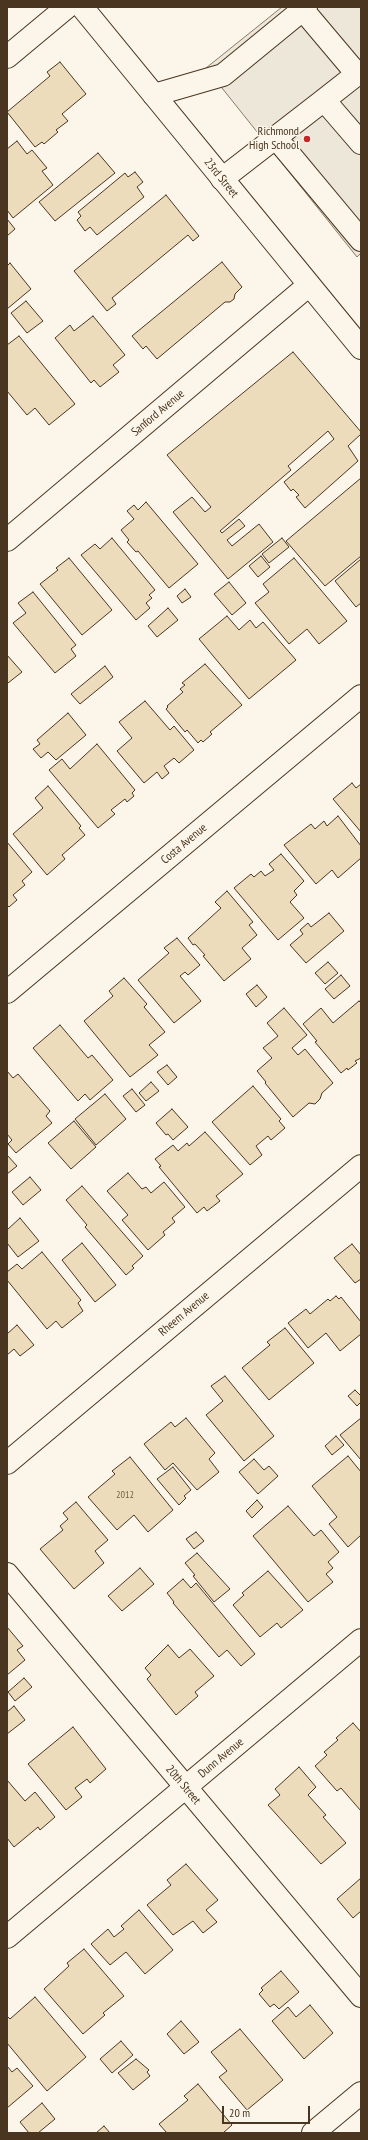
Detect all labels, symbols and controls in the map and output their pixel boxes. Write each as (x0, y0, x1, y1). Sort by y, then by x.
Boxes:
place label: Richmond High School (249, 125, 299, 153)
marker: Richmond High School (302, 134, 312, 144)
street label: 23rd Street (201, 155, 241, 201)
street label: Sanford Avenue (129, 387, 187, 439)
street label: Costa Avenue (158, 821, 210, 867)
street label: Rheem Avenue (156, 1289, 212, 1339)
house number: 2012 (116, 1489, 134, 1501)
street label: Dunn Avenue (195, 1735, 247, 1781)
street label: 20th Street (162, 1762, 204, 1808)
scale bar (224, 2098, 312, 2124)
text: 20 m (229, 2105, 250, 2120)

